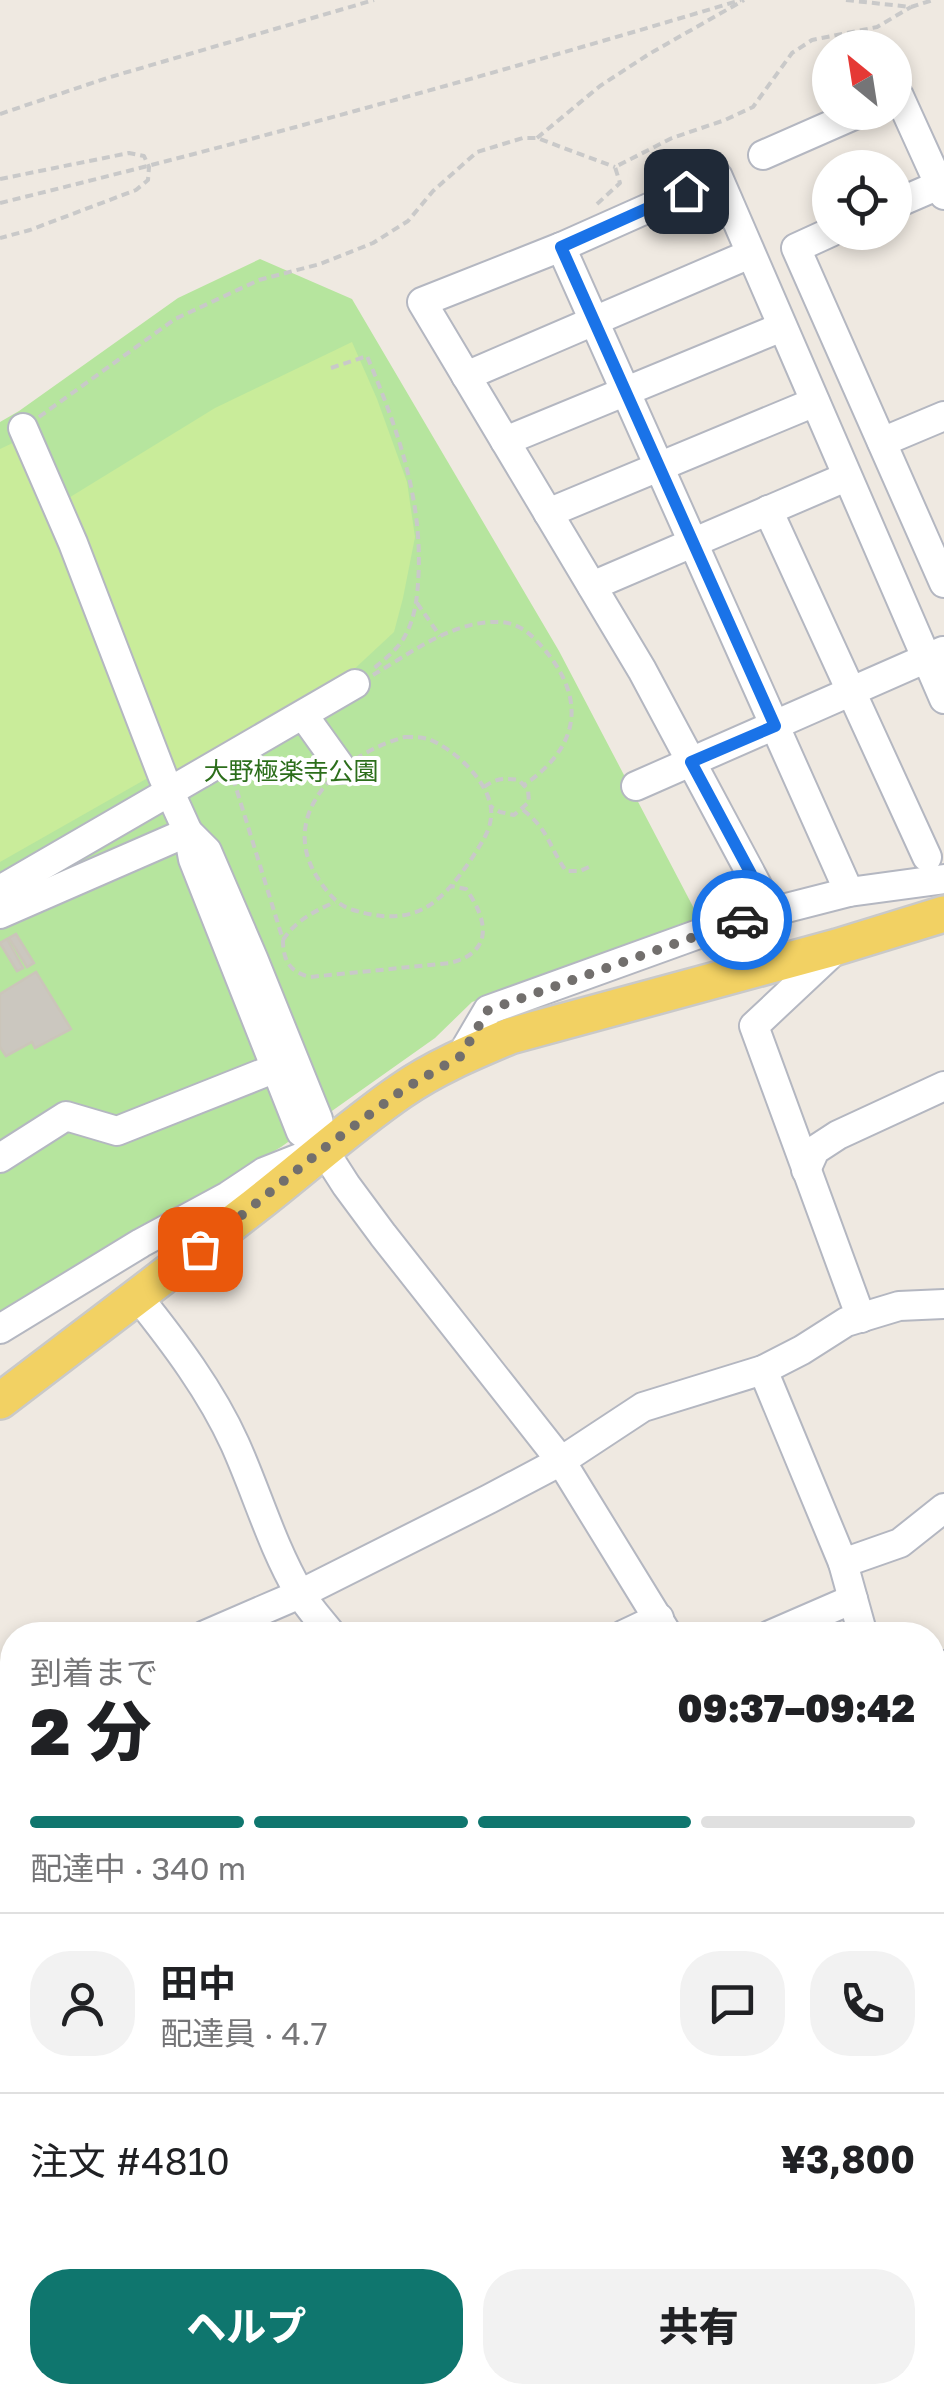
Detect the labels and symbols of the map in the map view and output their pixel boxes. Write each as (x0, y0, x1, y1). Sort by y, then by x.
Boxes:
north arrow (812, 30, 912, 130)
pin (644, 149, 729, 234)
park label: 大野極楽寺公園 (203, 755, 379, 786)
courier (692, 870, 792, 970)
pin (158, 1207, 243, 1292)

